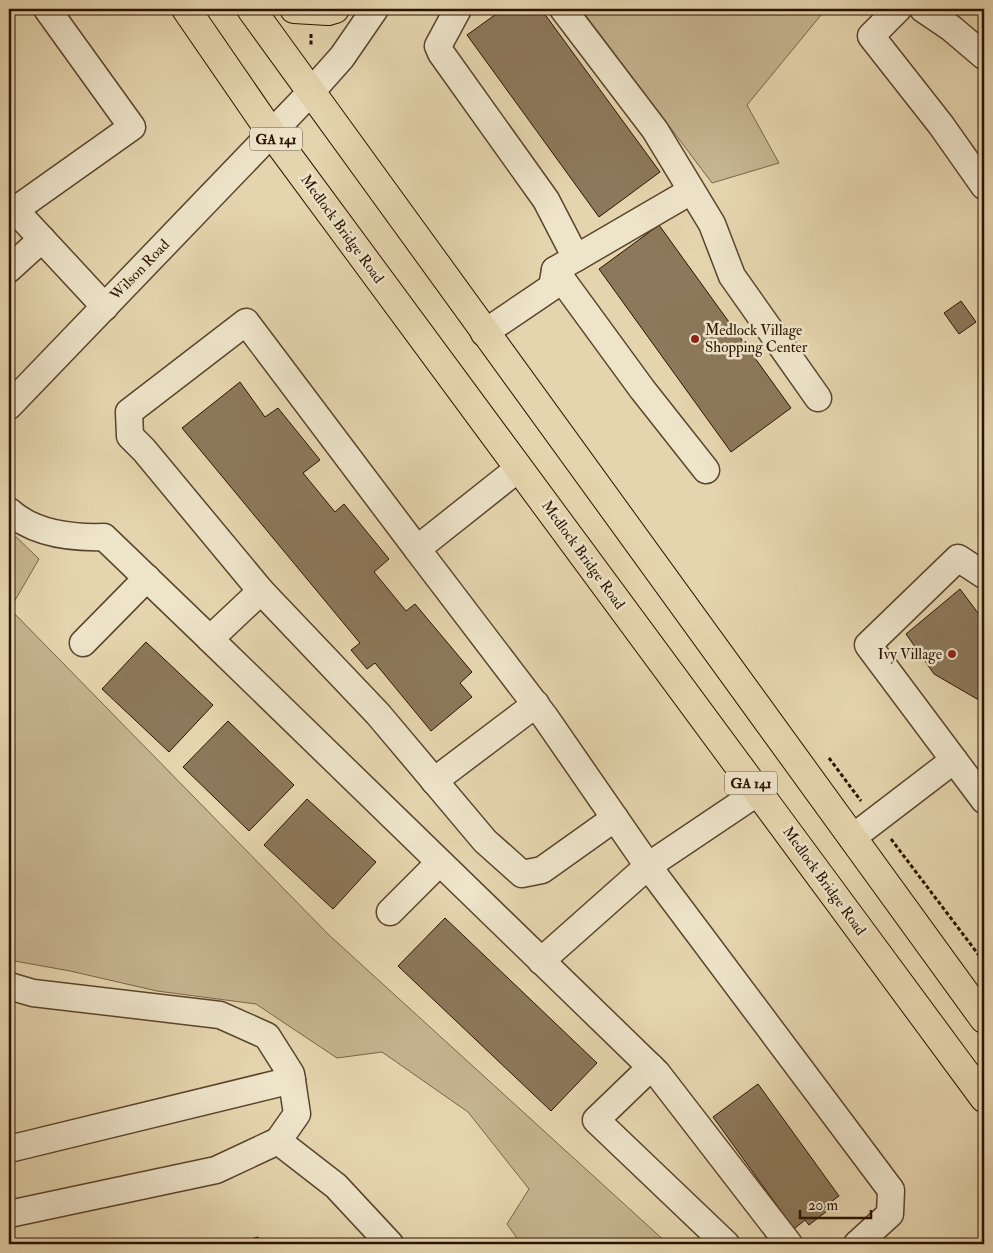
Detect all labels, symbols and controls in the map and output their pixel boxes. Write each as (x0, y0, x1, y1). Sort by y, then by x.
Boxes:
road number: GA 141 (250, 128, 302, 150)
street label: Medlock Bridge Road (296, 171, 388, 288)
street label: Wilson Road (105, 235, 174, 305)
place label: Medlock Village Shopping Center (705, 321, 808, 358)
marker: Medlock Village Shopping Center (689, 333, 701, 345)
street label: Medlock Bridge Road (537, 497, 629, 614)
place label: Ivy Village (878, 645, 942, 664)
marker: Ivy Village (946, 648, 958, 660)
road number: GA 141 (725, 771, 777, 794)
street label: Medlock Bridge Road (778, 823, 870, 940)
scale bar (800, 1188, 872, 1220)
text: 20 m (808, 1196, 838, 1215)

